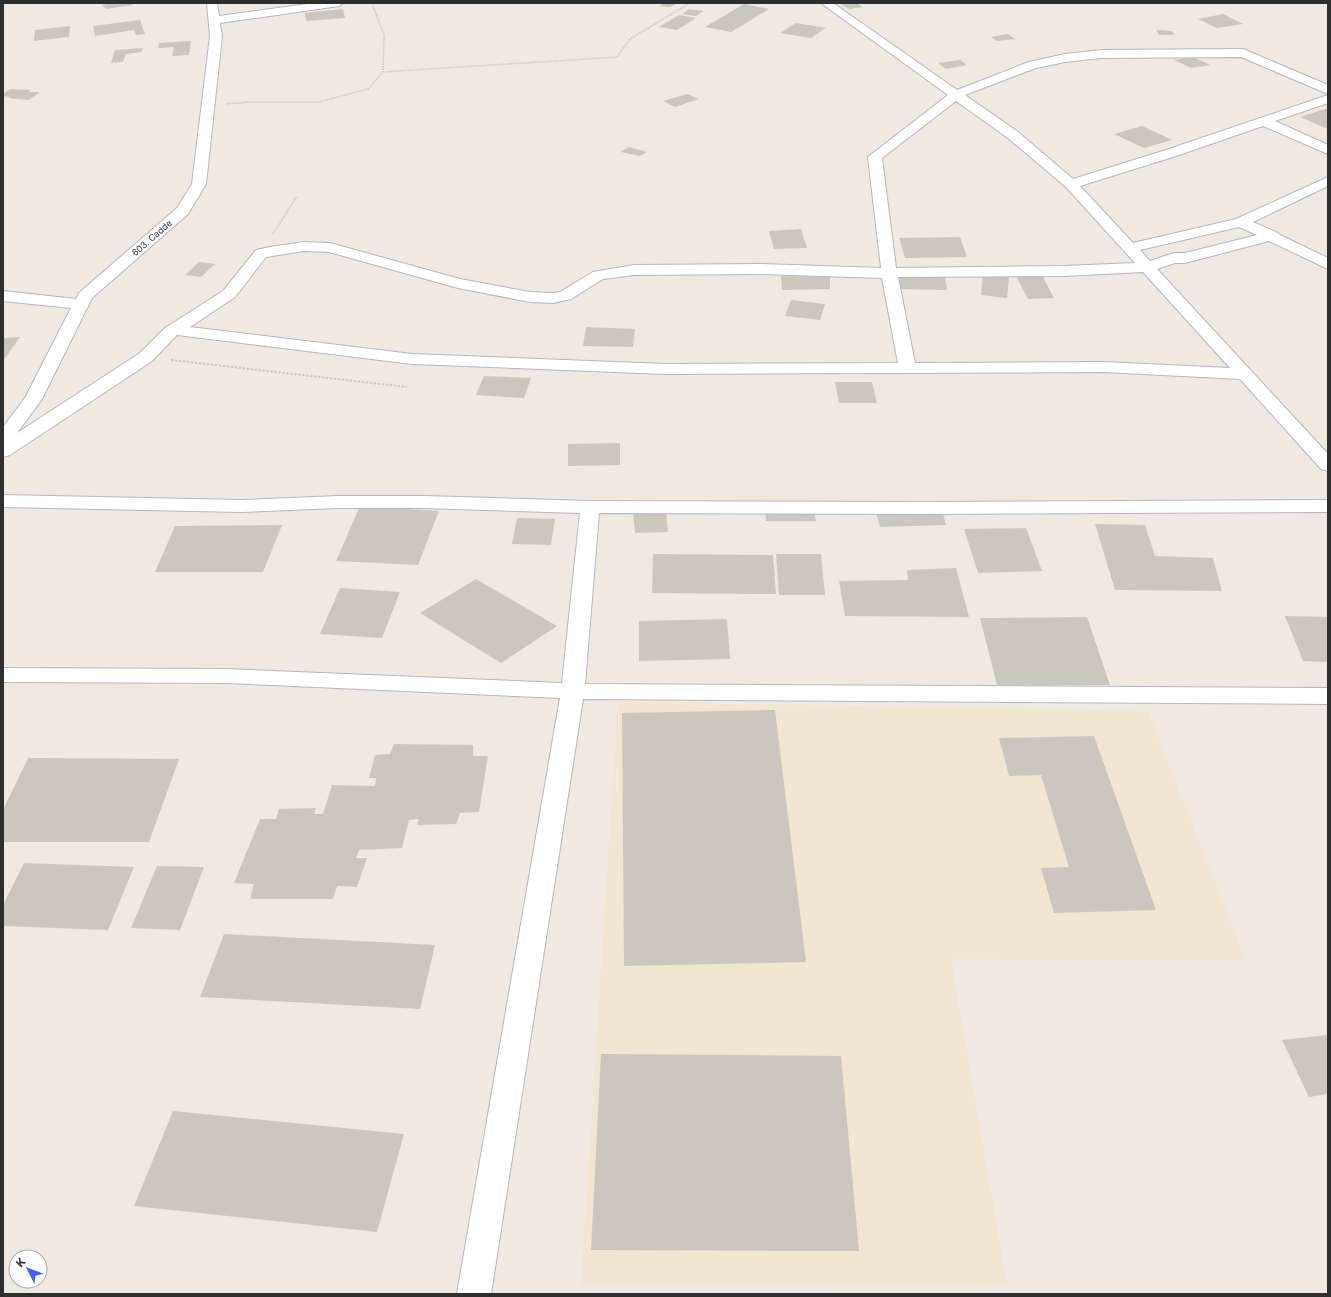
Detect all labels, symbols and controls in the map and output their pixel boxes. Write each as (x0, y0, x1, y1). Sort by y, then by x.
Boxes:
street label: 603. Cadde (129, 217, 174, 258)
north arrow (8, 1249, 48, 1289)
text: K (13, 1255, 28, 1270)

